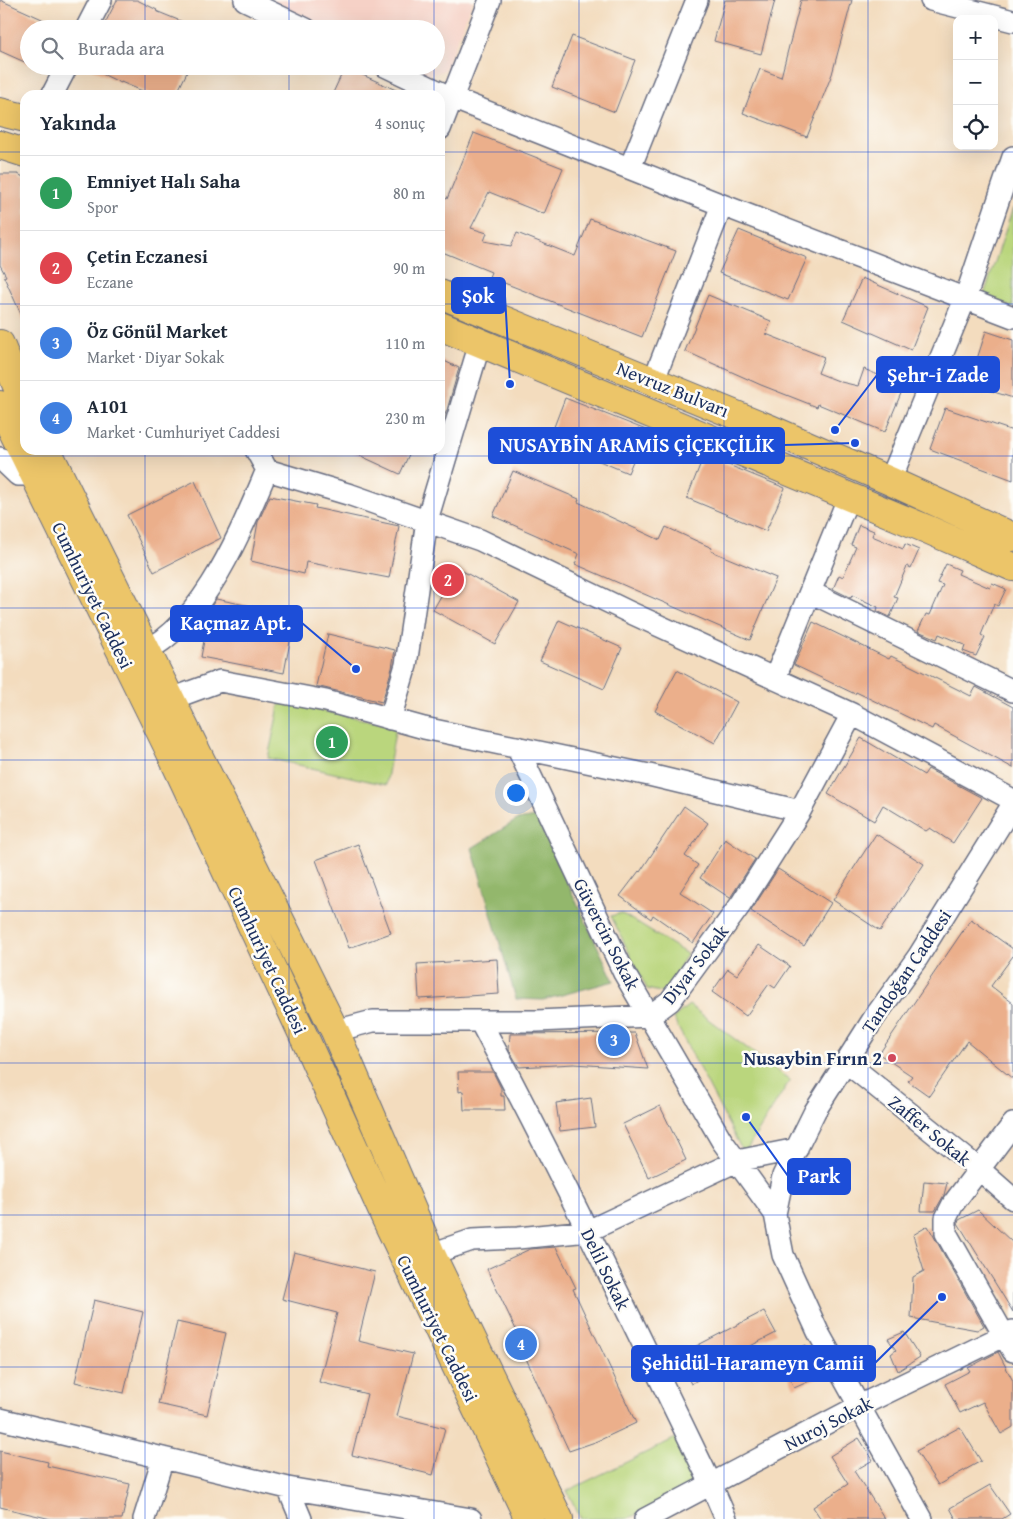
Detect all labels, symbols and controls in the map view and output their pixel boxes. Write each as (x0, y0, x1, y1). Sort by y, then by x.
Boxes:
map controls (953, 15, 998, 150)
button: + (953, 15, 998, 60)
search box (20, 20, 445, 75)
icon: search (38, 34, 66, 62)
text: Burada ara (78, 34, 165, 62)
button: − (953, 60, 998, 105)
button: locate (953, 105, 998, 150)
text: Yakında (40, 107, 116, 138)
text: 4 sonuç (375, 111, 425, 135)
text: Emniyet Halı Saha (87, 167, 240, 195)
text: 1 (52, 181, 60, 205)
text: 80 m (393, 181, 425, 205)
text: Spor (87, 195, 118, 219)
text: Çetin Eczanesi (87, 242, 208, 270)
text: 2 (52, 256, 60, 280)
text: 90 m (393, 256, 425, 280)
text: Eczane (87, 270, 133, 294)
callout: Şok (452, 278, 505, 313)
text: Şok (462, 281, 495, 310)
text: Öz Gönül Market (87, 317, 228, 345)
text: 3 (52, 331, 60, 355)
text: 110 m (385, 331, 425, 355)
text: Market · Diyar Sokak (87, 345, 224, 369)
street label: Nevruz Bulvarı (613, 354, 733, 424)
callout: Şehr-i Zade (877, 357, 999, 392)
text: Şehr-i Zade (887, 360, 989, 389)
text: A101 (87, 392, 129, 420)
text: 4 (52, 406, 60, 430)
text: 230 m (385, 406, 425, 430)
text: Market · Cumhuriyet Caddesi (87, 420, 280, 444)
callout: NUSAYBİN ARAMİS ÇİÇEKÇİLİK (489, 428, 784, 463)
text: NUSAYBİN ARAMİS ÇİÇEKÇİLİK (500, 430, 775, 459)
street label: Cumhuriyet Caddesi (45, 517, 141, 673)
pin: 2 (432, 561, 464, 599)
callout: Kaçmaz Apt. (171, 606, 302, 641)
text: Kaçmaz Apt. (181, 608, 291, 637)
pin: 1 (316, 723, 348, 761)
your location (503, 780, 529, 806)
street label: Güvercin Sokak (567, 873, 648, 995)
street label: Cumhuriyet Caddesi (221, 881, 315, 1039)
street label: Tandoğan Caddesi (854, 903, 958, 1039)
street label: Diyar Sokak (655, 918, 735, 1010)
pin: 3 (598, 1021, 630, 1059)
place label: Nusaybin Fırın 2 (743, 1044, 882, 1072)
marker: Nusaybin Fırın 2 (886, 1052, 898, 1064)
street label: Zaffer Sokak (883, 1088, 978, 1172)
callout: Park (788, 1159, 850, 1194)
text: Park (798, 1161, 841, 1190)
street label: Delil Sokak (574, 1223, 638, 1315)
street label: Cumhuriyet Caddesi (390, 1250, 486, 1406)
pin: 4 (505, 1325, 537, 1363)
callout: Şehidül-Harameyn Camii (632, 1346, 875, 1381)
text: Şehidül-Harameyn Camii (642, 1348, 864, 1377)
street label: Nuroj Sokak (779, 1388, 878, 1457)

